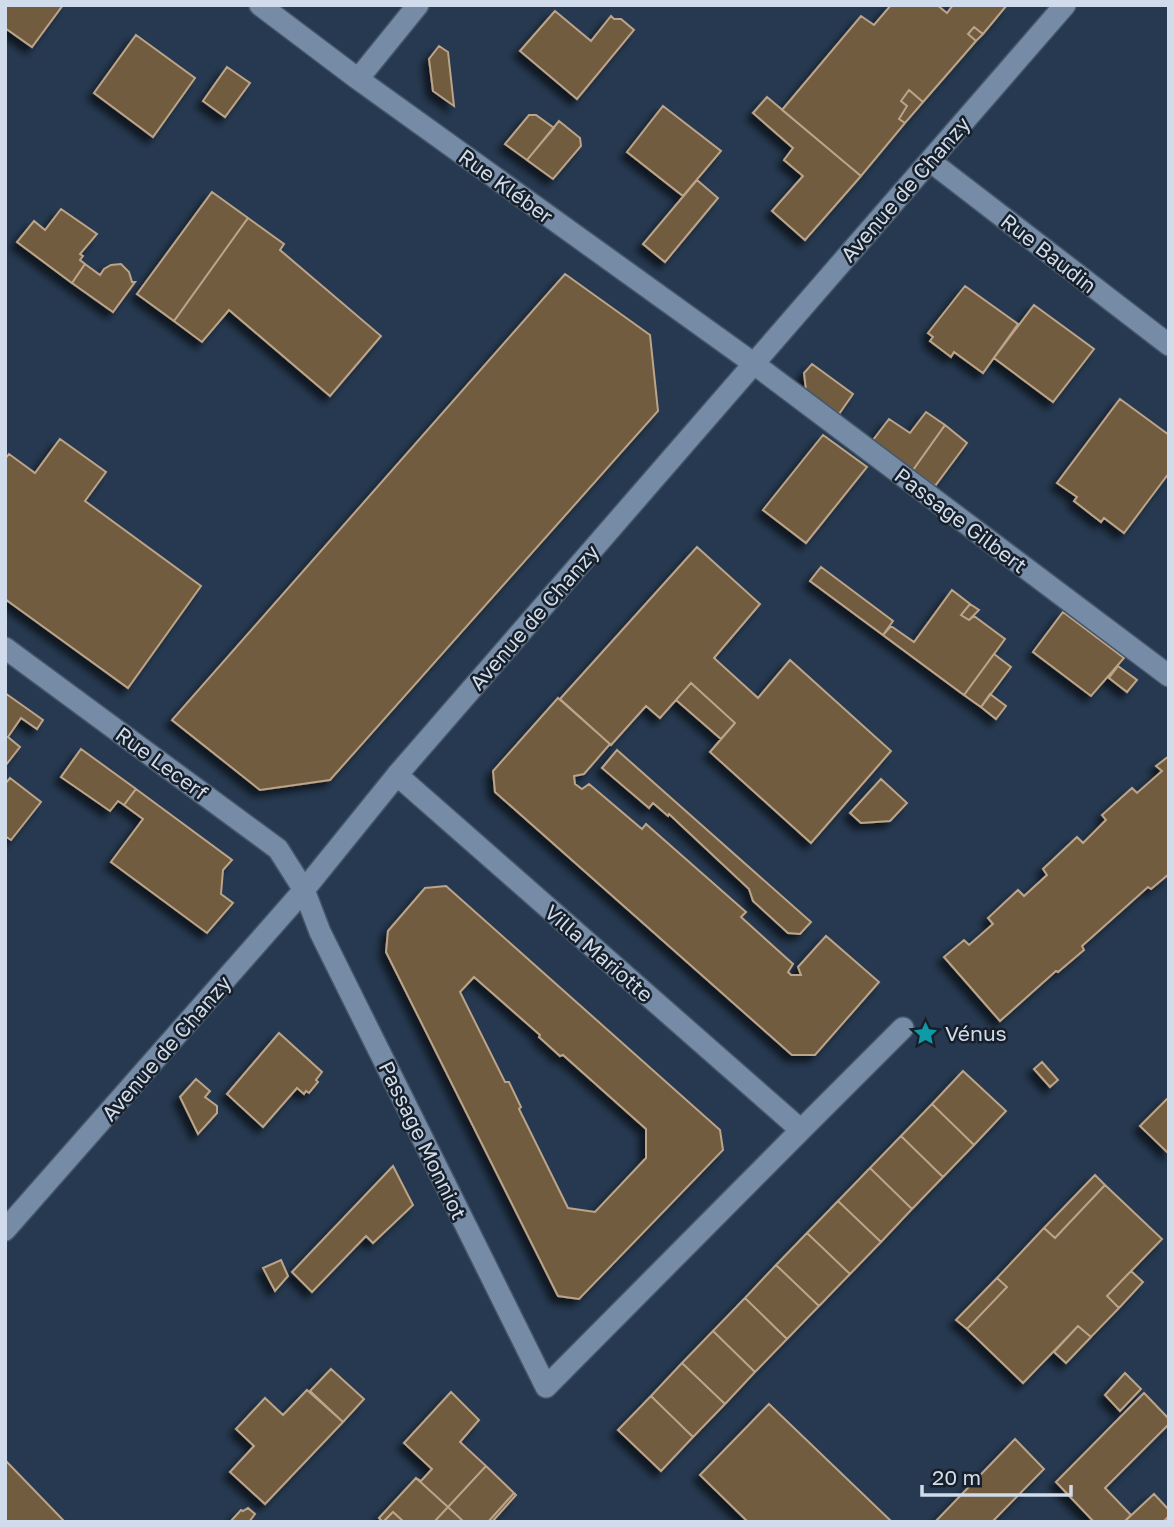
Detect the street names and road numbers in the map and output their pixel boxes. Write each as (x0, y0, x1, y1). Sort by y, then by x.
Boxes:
street label: Avenue de Chanzy (835, 111, 975, 267)
street label: Rue Kléber (454, 143, 558, 229)
street label: Rue Baudin (996, 208, 1102, 298)
street label: Passage Gilbert (890, 462, 1032, 578)
street label: Avenue de Chanzy (464, 539, 604, 695)
street label: Rue Lecerf (111, 721, 214, 805)
street label: Villa Mariotte (539, 899, 659, 1007)
street label: Avenue de Chanzy (96, 970, 236, 1126)
street label: Passage Monniot (373, 1057, 473, 1223)

